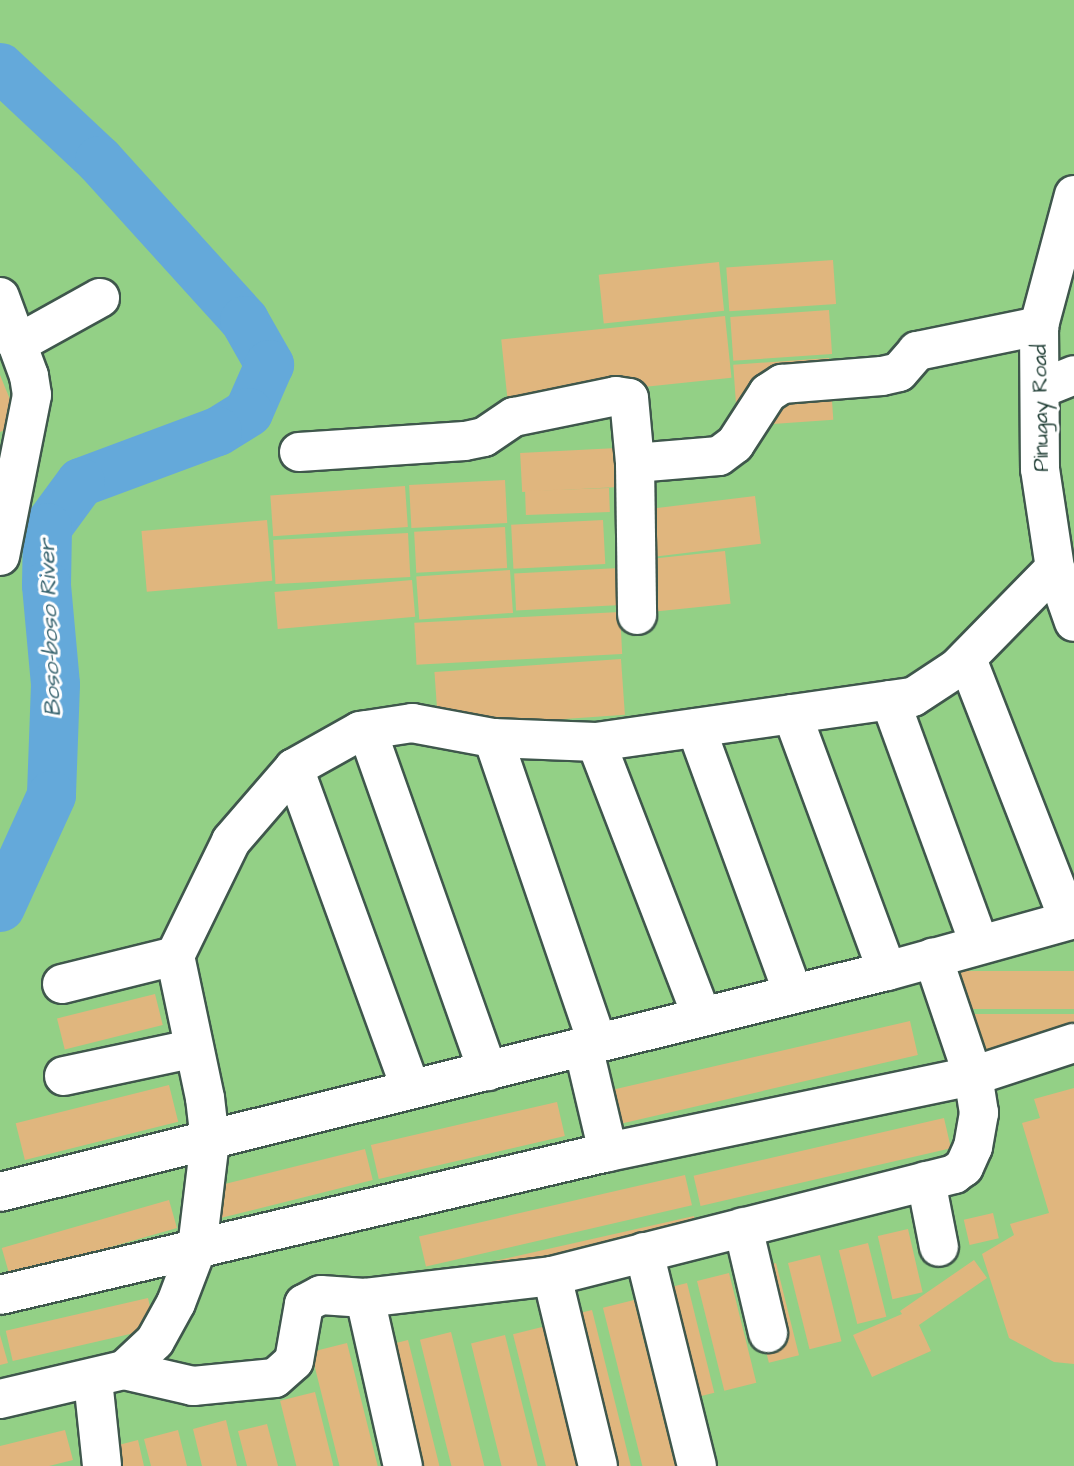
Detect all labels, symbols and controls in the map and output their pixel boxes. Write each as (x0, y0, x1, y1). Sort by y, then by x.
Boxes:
street label: Pinugay Road (1027, 344, 1055, 472)
water label: Boso-boso River (33, 539, 67, 717)

